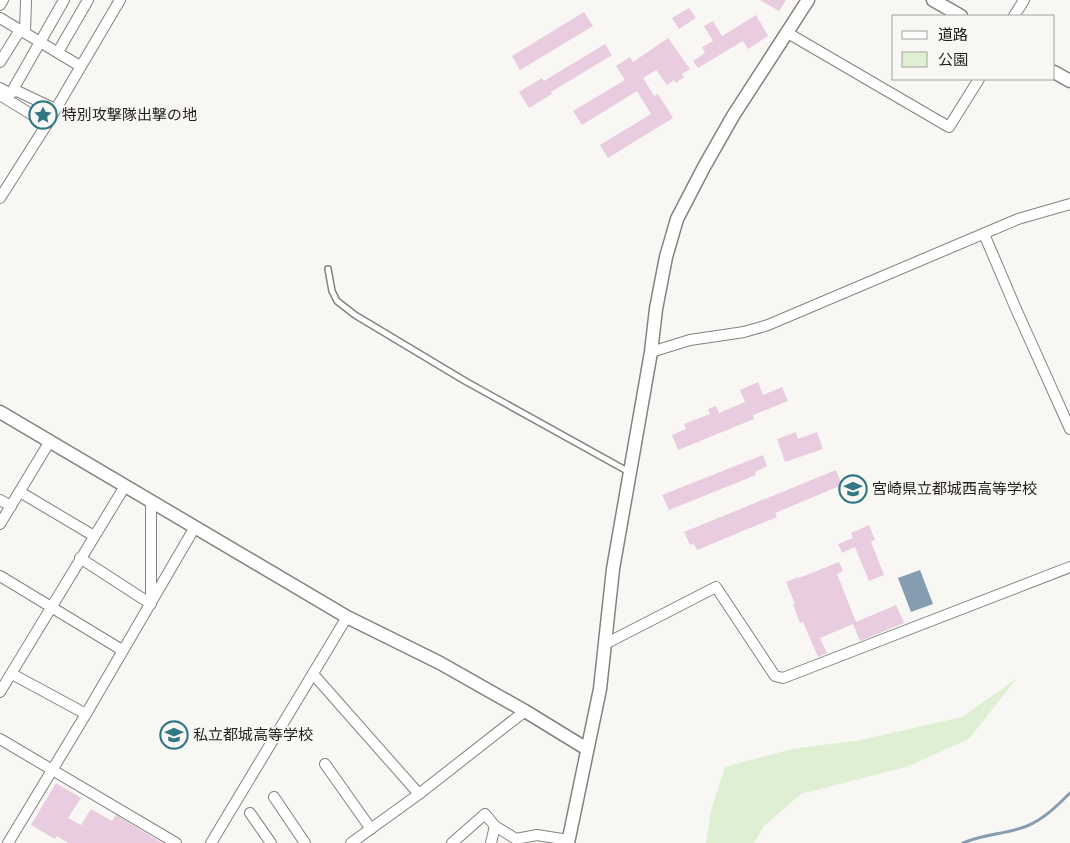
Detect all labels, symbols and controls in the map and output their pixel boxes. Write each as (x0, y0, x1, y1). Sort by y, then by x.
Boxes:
legend (892, 15, 1055, 80)
text: 道路 (938, 26, 968, 44)
text: 公園 (938, 51, 968, 69)
place icon: 特別攻撃隊出撃の地 (28, 100, 58, 130)
place label: 特別攻撃隊出撃の地 (62, 106, 197, 124)
school or university icon: 宮崎県立都城西高等学校 (838, 474, 868, 504)
place label: 宮崎県立都城西高等学校 (872, 480, 1037, 498)
school or university icon: 私立都城高等学校 (159, 720, 189, 750)
place label: 私立都城高等学校 (193, 726, 313, 744)

